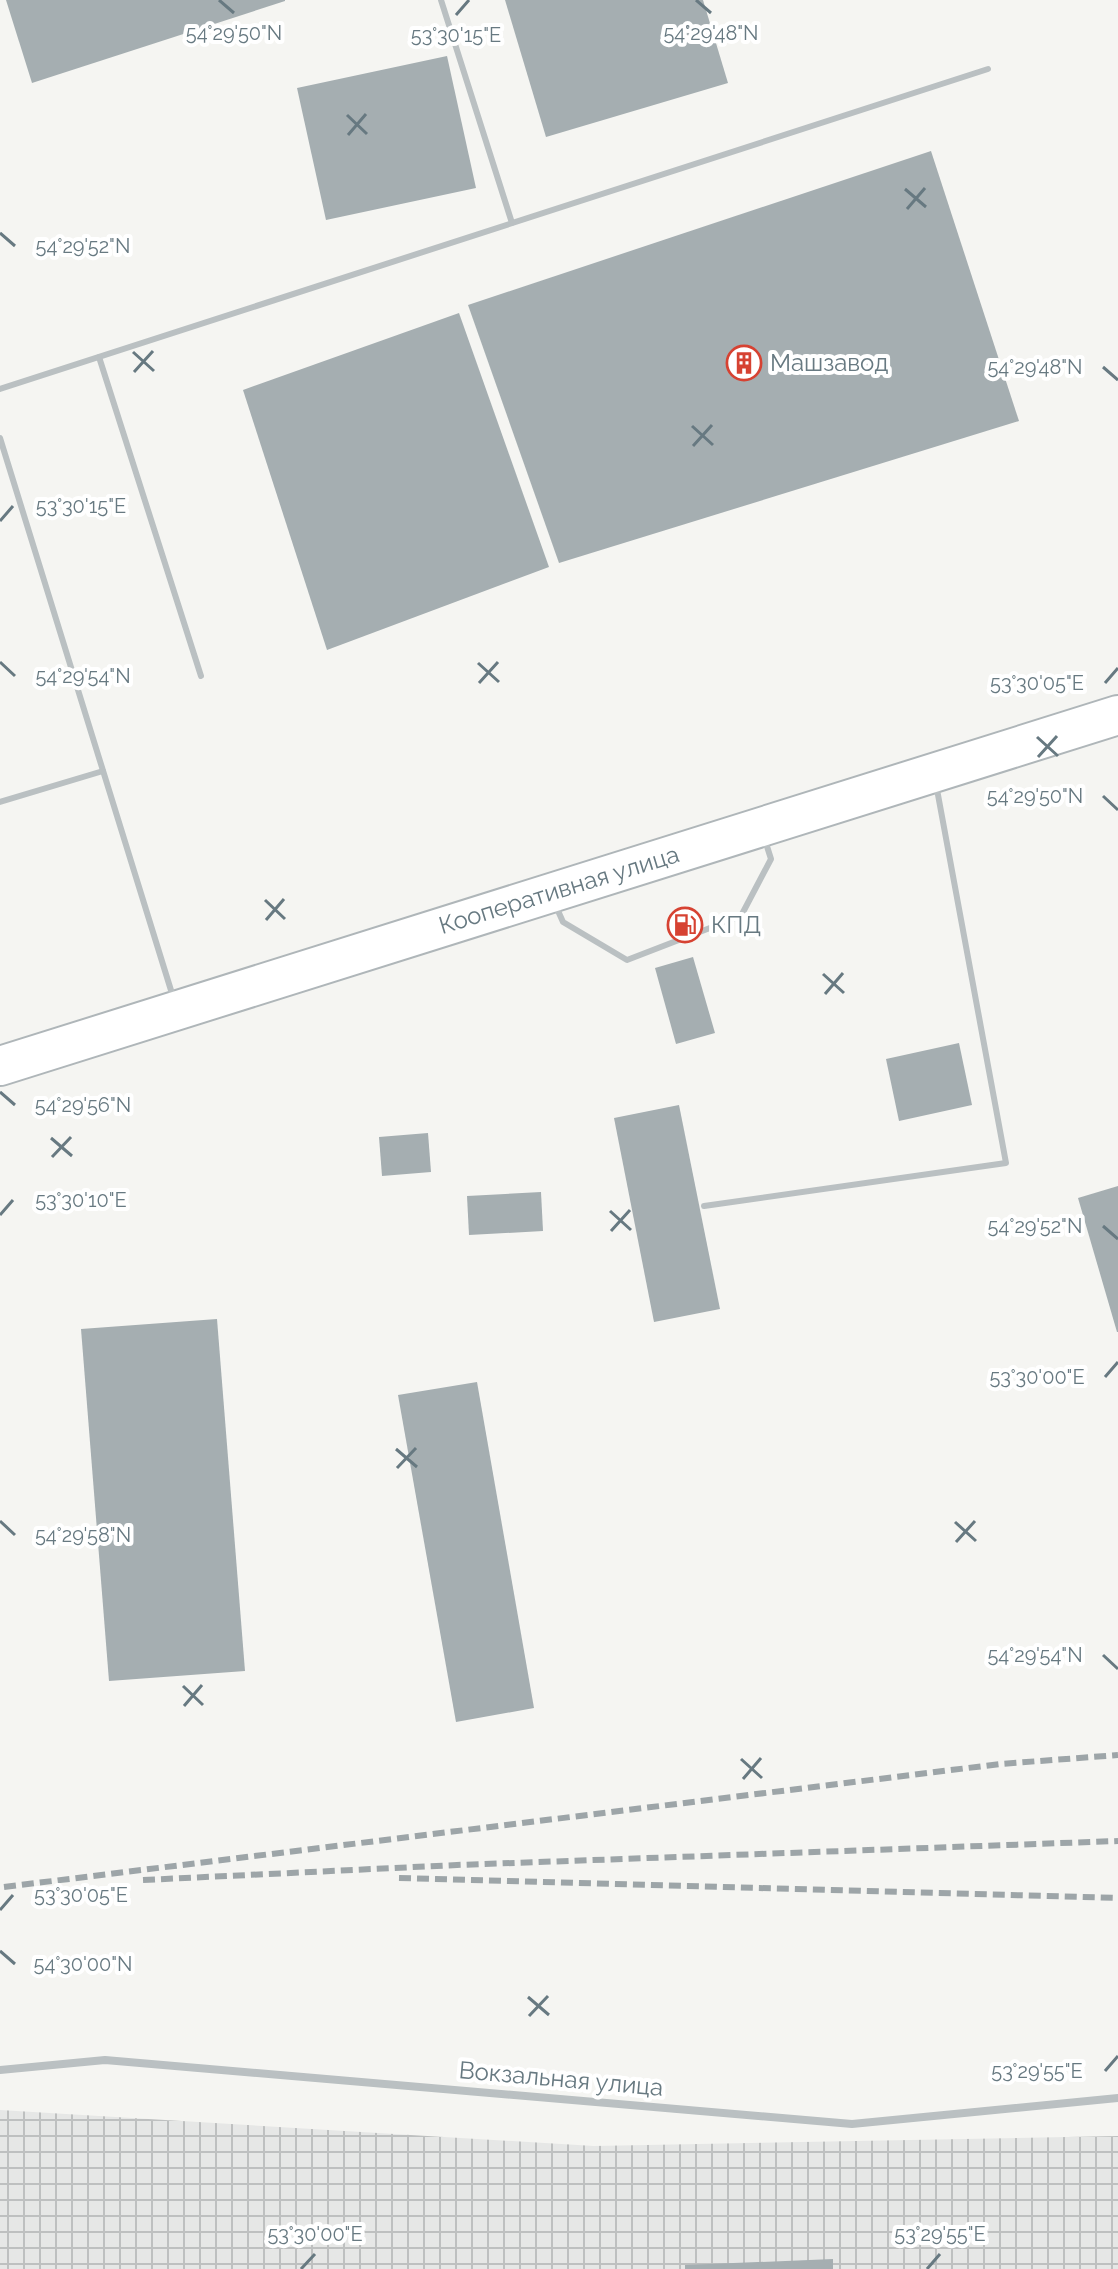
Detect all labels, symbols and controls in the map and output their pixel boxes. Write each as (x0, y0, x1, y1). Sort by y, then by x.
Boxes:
text: 54°29'50"N (186, 21, 282, 45)
text: 54°29'48"N (663, 21, 759, 45)
text: 53°30'15"E (411, 23, 501, 47)
text: 54°29'52"N (36, 234, 130, 258)
building icon: Машзавод (725, 344, 763, 382)
place label: Машзавод (770, 348, 888, 377)
text: 54°29'48"N (987, 355, 1083, 379)
text: 53°30'15"E (36, 494, 126, 518)
text: 54°29'54"N (35, 664, 131, 688)
text: 53°30'05"E (990, 671, 1084, 695)
text: 54°29'50"N (987, 784, 1083, 808)
street label: Кооперативная улица (435, 839, 683, 940)
fuel station icon: КПД (666, 906, 704, 944)
place label: КПД (711, 910, 761, 939)
text: 54°29'56"N (35, 1093, 131, 1117)
text: 53°30'10"E (35, 1188, 127, 1212)
text: 54°29'52"N (988, 1214, 1082, 1238)
text: 53°30'00"E (989, 1365, 1085, 1389)
text: 54°29'58"N (35, 1523, 131, 1547)
text: 54°29'54"N (987, 1643, 1083, 1667)
text: 53°30'05"E (34, 1883, 128, 1907)
text: 54°30'00"N (34, 1952, 132, 1976)
street label: Вокзальная улица (458, 2055, 664, 2102)
text: 53°29'55"E (991, 2059, 1083, 2083)
text: 53°30'00"E (267, 2222, 363, 2246)
text: 53°29'55"E (894, 2222, 986, 2246)

